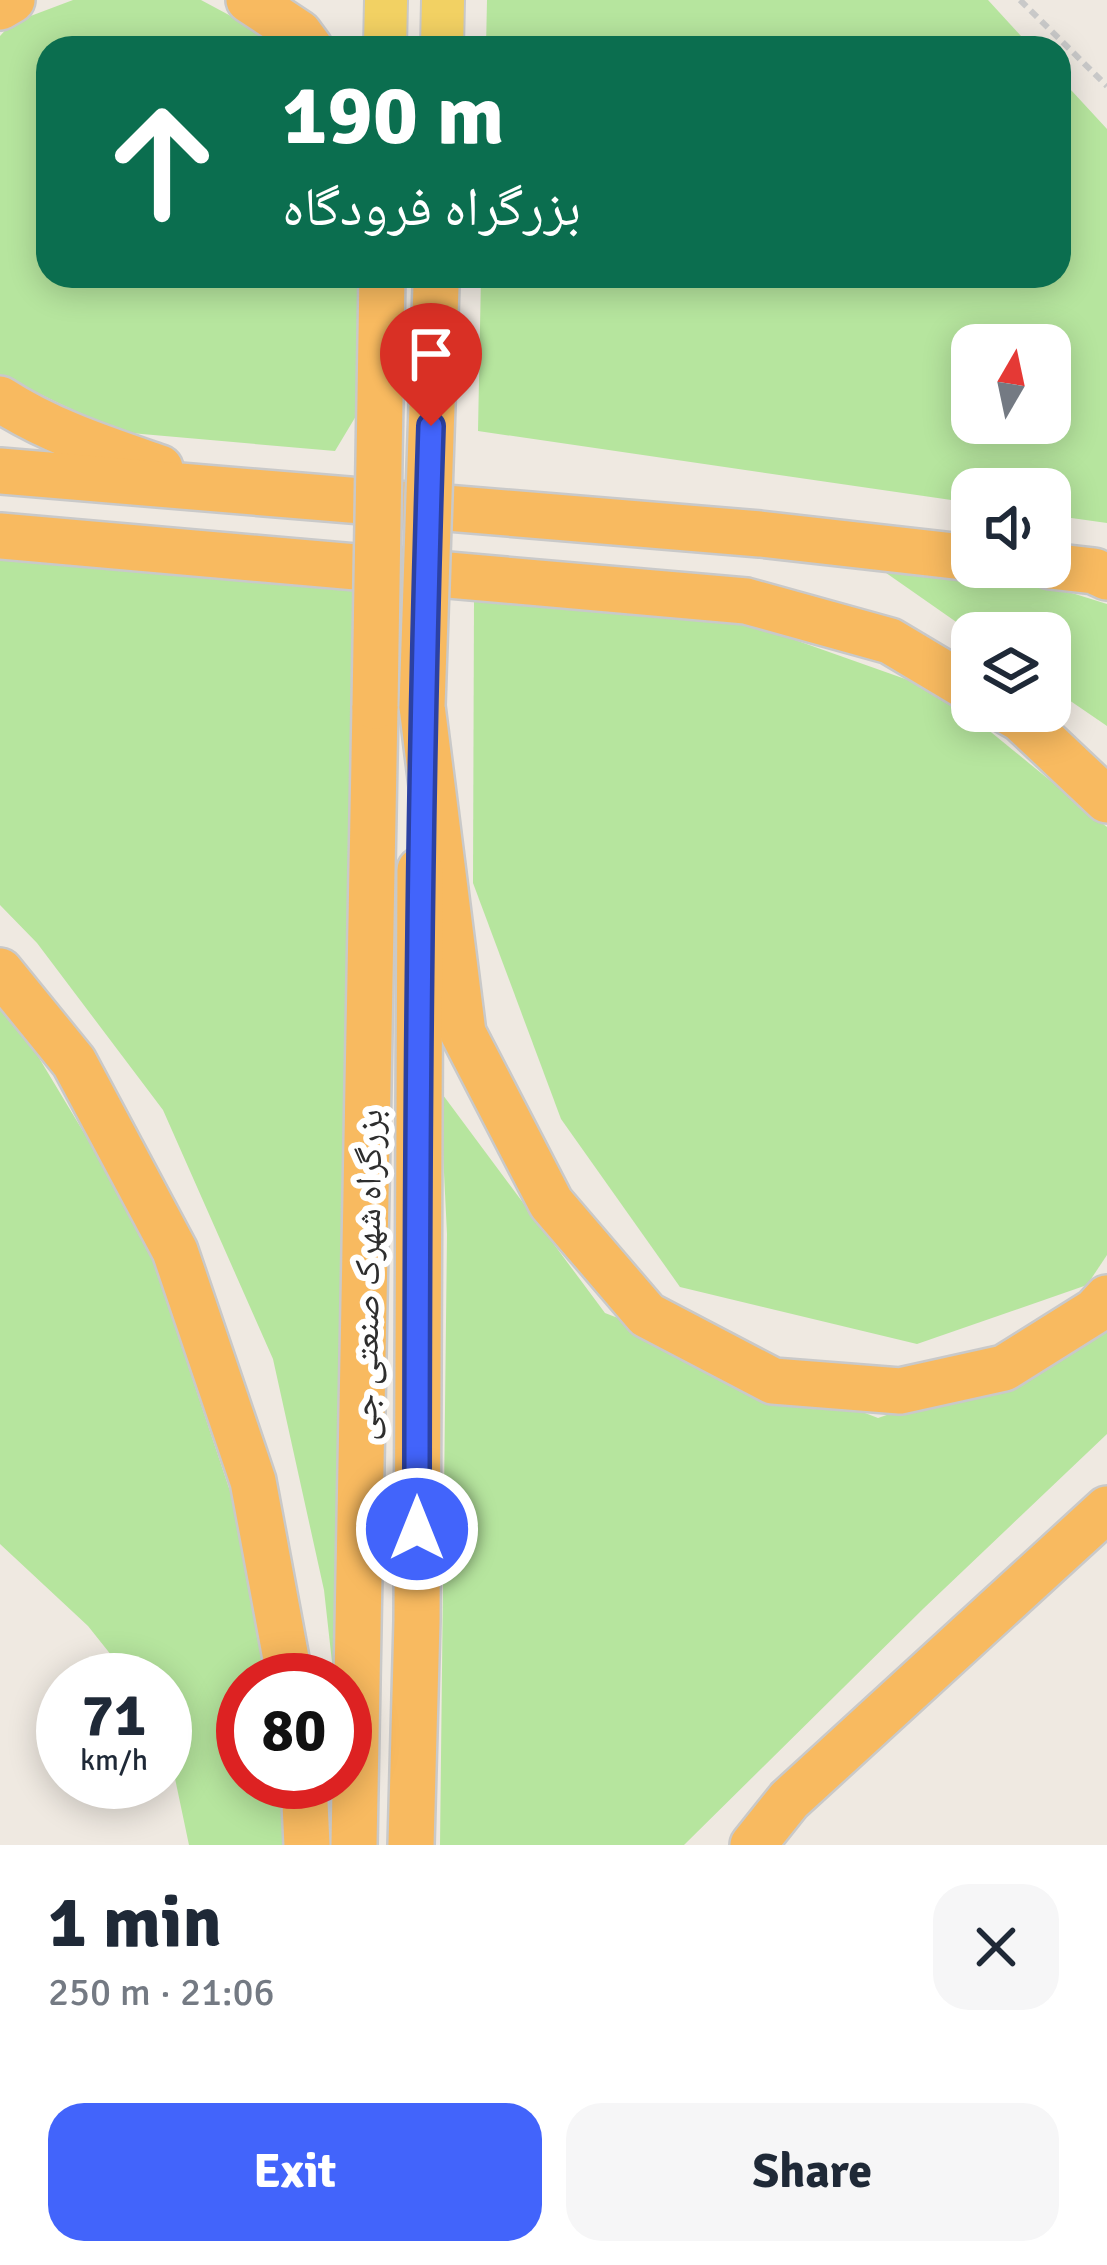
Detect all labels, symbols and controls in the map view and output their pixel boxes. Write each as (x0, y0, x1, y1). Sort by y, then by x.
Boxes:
text: 190 m (282, 64, 504, 168)
icon: ahead (84, 84, 240, 240)
text: بزرگراه فرودگاه (282, 174, 581, 241)
pin (380, 303, 482, 426)
icon: arrive (398, 321, 464, 387)
north arrow (951, 324, 1071, 444)
map controls (951, 324, 1071, 732)
button: sound (951, 468, 1071, 588)
button: layers (951, 612, 1071, 732)
street label: بزرگراه شهرک صنعتی جی (342, 1109, 393, 1441)
position arrow (354, 1466, 480, 1592)
speed limit sign: 80 (216, 1653, 372, 1809)
text: 71 (82, 1679, 146, 1753)
text: km/h (80, 1742, 148, 1779)
text: 1 min (48, 1878, 222, 1967)
button: close (933, 1884, 1059, 2010)
text: 250 m · 21:06 (48, 1968, 275, 2016)
button: Exit (48, 2103, 542, 2241)
button: Share (566, 2103, 1059, 2241)

